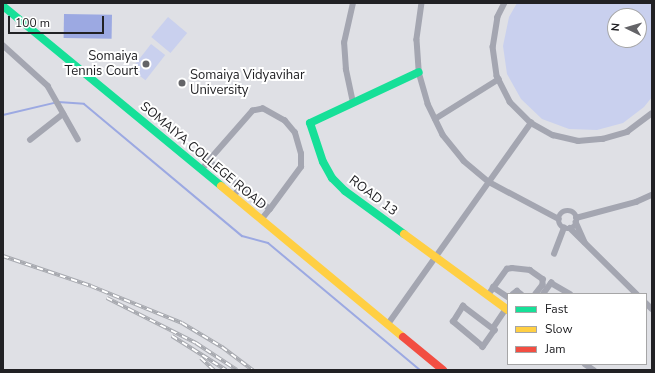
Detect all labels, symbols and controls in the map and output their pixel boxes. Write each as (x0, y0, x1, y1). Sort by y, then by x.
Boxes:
scale bar (10, 8, 106, 34)
north arrow (607, 8, 647, 48)
text: 100 m (15, 15, 50, 31)
text: N (608, 22, 623, 32)
place label: Somaiya Tennis Court (65, 49, 138, 80)
marker: Somaiya Tennis Court (141, 59, 151, 69)
place label: Somaiya Vidyavihar University (190, 68, 305, 99)
marker: Somaiya Vidyavihar University (177, 78, 187, 88)
street label: SOMAIYA COLLEGE ROAD (137, 99, 269, 213)
street label: ROAD 13 (346, 173, 400, 219)
legend (507, 293, 647, 365)
text: Fast (545, 301, 568, 317)
text: Slow (545, 321, 573, 337)
text: Jam (545, 341, 566, 357)

